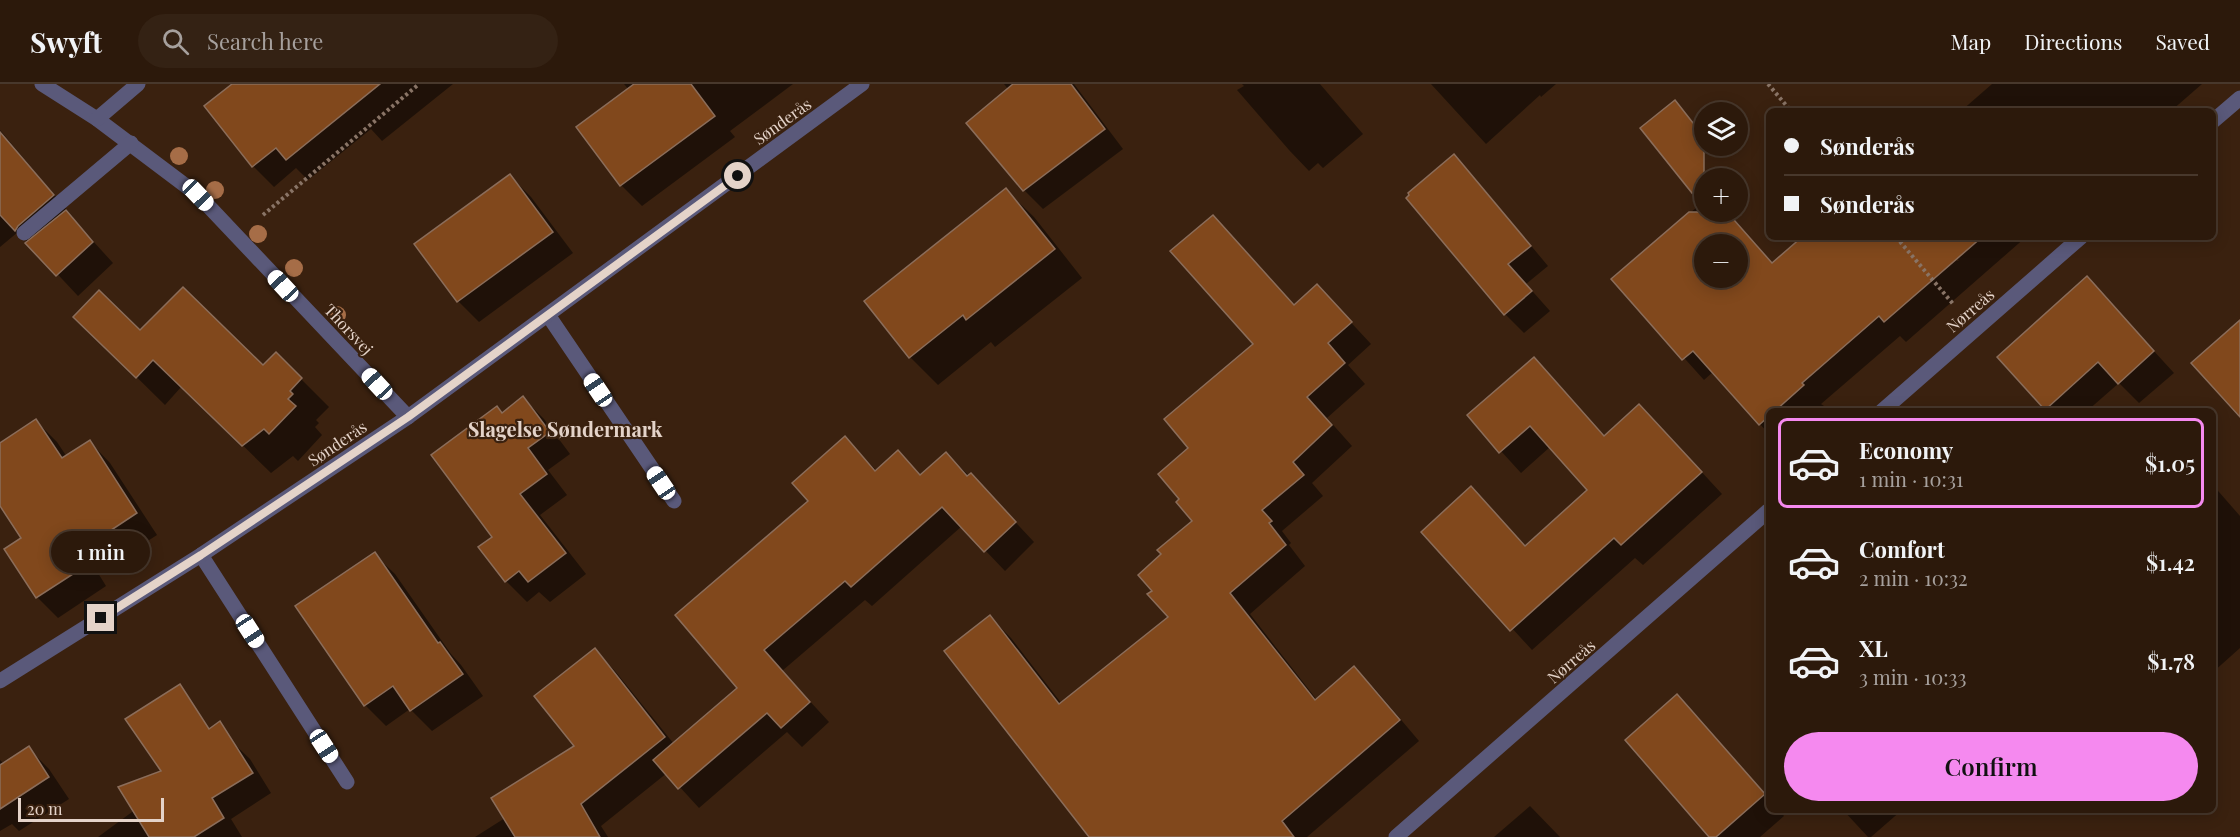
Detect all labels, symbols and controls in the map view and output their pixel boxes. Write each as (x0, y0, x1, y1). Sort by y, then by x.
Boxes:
search box (138, 14, 558, 68)
text: Swyft (30, 23, 102, 60)
icon: search (159, 25, 192, 58)
text: Search here (207, 26, 323, 56)
text: Map (1950, 27, 1991, 55)
text: Directions (2024, 27, 2122, 55)
text: Saved (2155, 27, 2210, 55)
street label: Sønderås (749, 93, 815, 149)
map controls (1694, 102, 1748, 288)
button: layers (1694, 102, 1748, 156)
text: Sønderås (1820, 131, 1915, 161)
route start (724, 162, 751, 189)
button: + (1694, 168, 1748, 222)
car (179, 176, 217, 214)
text: Sønderås (1820, 189, 1915, 219)
button: − (1694, 234, 1748, 288)
car (264, 267, 302, 305)
street label: Nørreås (1942, 283, 1998, 337)
street label: Thorsvej (320, 299, 378, 359)
car (358, 365, 396, 403)
car (580, 370, 616, 410)
district label: Slagelse Søndermark (468, 415, 663, 442)
street label: Sønderås (304, 416, 370, 470)
text: Economy (1859, 435, 1953, 465)
icon: car (1787, 436, 1841, 490)
text: $1.05 (2145, 448, 2195, 478)
car (643, 463, 679, 503)
text: 1 min · 10:31 (1859, 465, 1963, 492)
callout: 1 min (51, 531, 150, 573)
text: Comfort (1859, 534, 1945, 564)
icon: car (1787, 535, 1841, 589)
text: 1 min (76, 538, 125, 565)
text: $1.42 (2146, 547, 2195, 577)
text: 2 min · 10:32 (1859, 564, 1968, 591)
route end (87, 604, 114, 631)
car (233, 611, 267, 651)
text: XL (1859, 633, 1888, 663)
street label: Nørreås (1543, 634, 1599, 688)
icon: car (1787, 634, 1841, 688)
text: $1.78 (2147, 646, 2195, 676)
text: 3 min · 10:33 (1859, 663, 1967, 690)
car (307, 726, 341, 766)
button: Confirm (1784, 732, 2198, 801)
scale bar (18, 795, 164, 822)
text: 20 m (27, 798, 62, 819)

